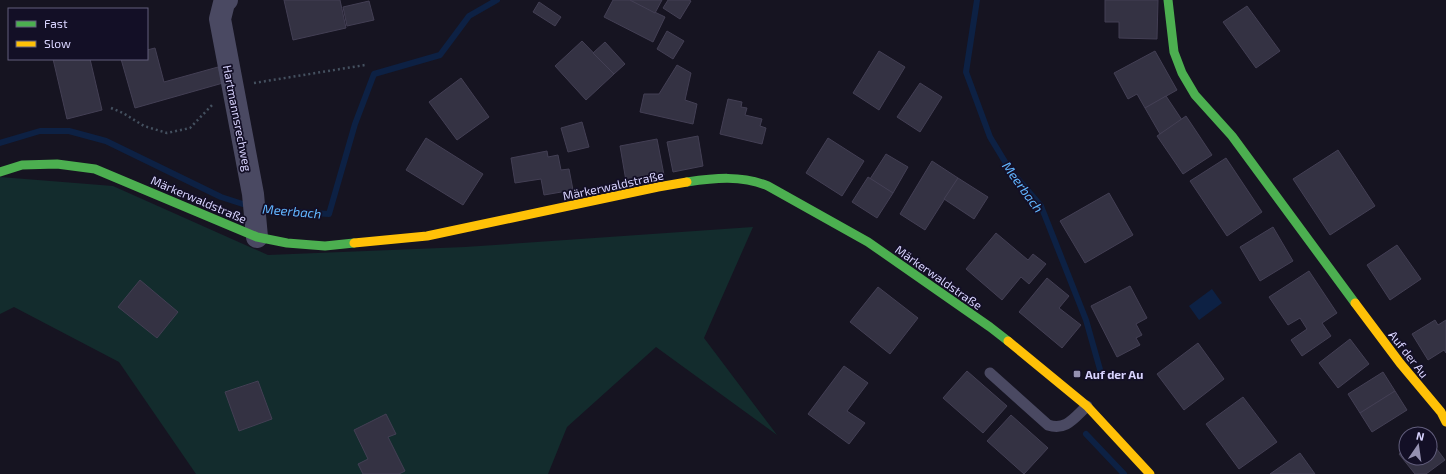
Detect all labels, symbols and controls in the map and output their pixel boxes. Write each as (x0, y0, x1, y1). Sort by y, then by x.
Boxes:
legend (8, 8, 148, 60)
text: Fast (44, 16, 68, 30)
text: Slow (44, 36, 71, 50)
street label: Hartmannsrechweg (221, 64, 255, 173)
water label: Meerbach (999, 158, 1047, 216)
street label: Märkerwaldstraße (561, 167, 665, 203)
street label: Märkerwaldstraße (149, 173, 249, 225)
water label: Meerbach (262, 200, 322, 222)
street label: Märkerwaldstraße (893, 242, 985, 312)
street label: Auf der Au (1386, 328, 1432, 380)
place label: Auf der Au (1085, 367, 1143, 381)
marker: Auf der Au (1072, 369, 1082, 379)
north arrow (1398, 426, 1438, 466)
text: N (1415, 429, 1426, 443)

